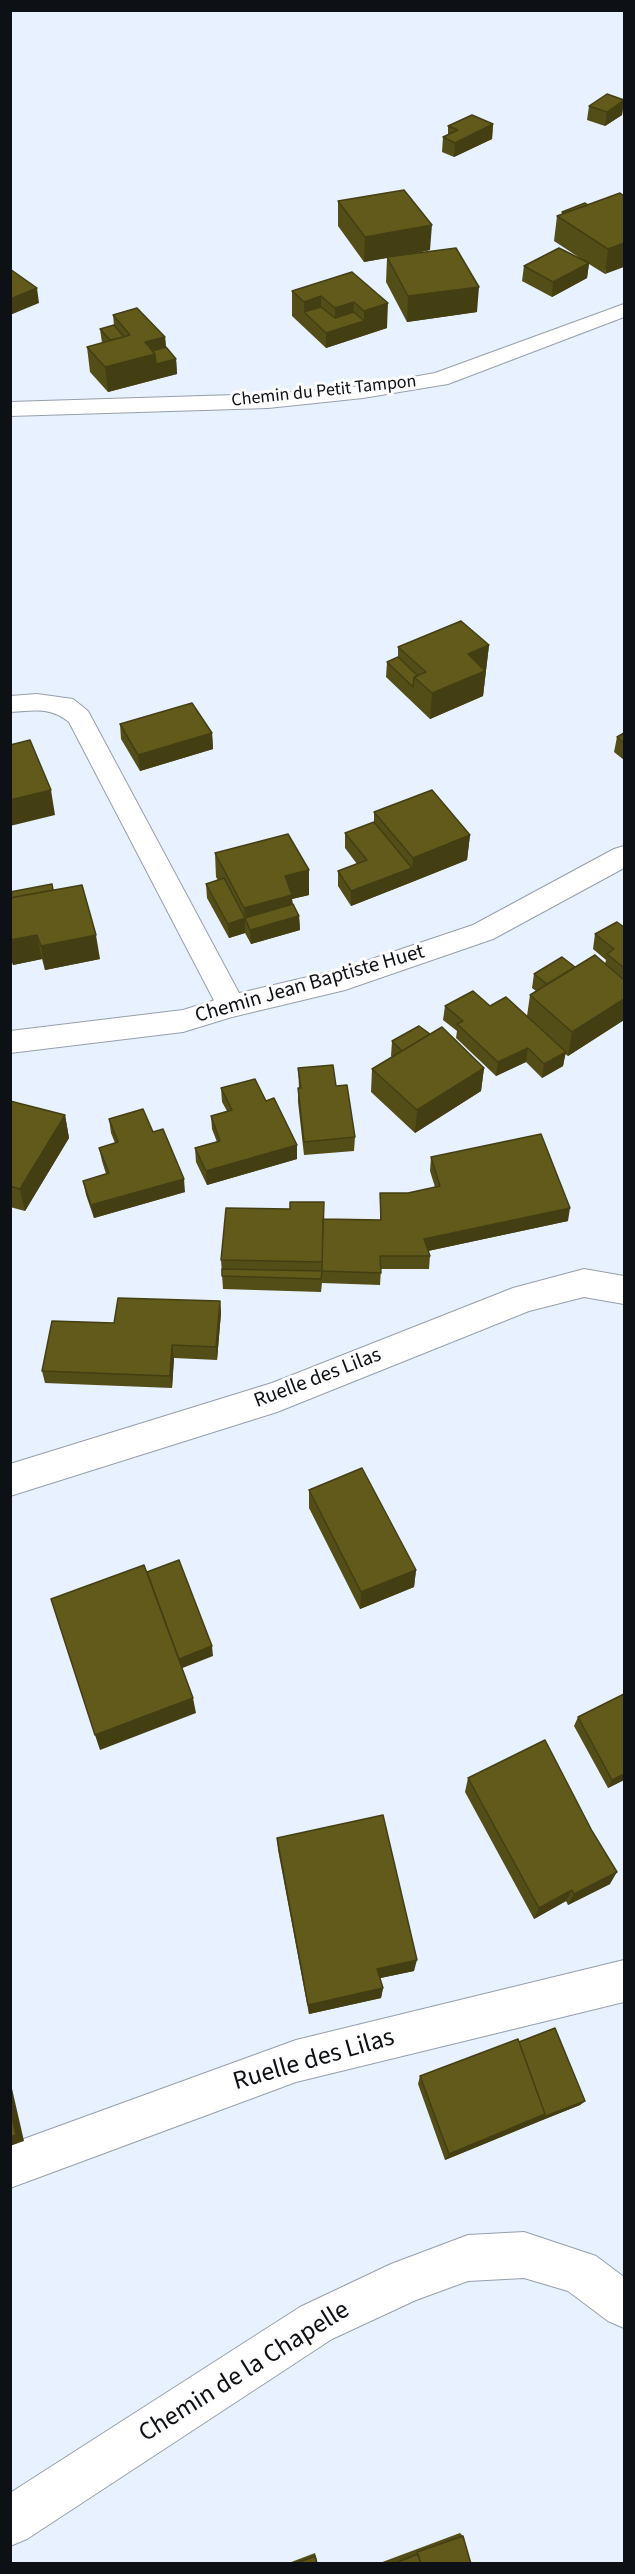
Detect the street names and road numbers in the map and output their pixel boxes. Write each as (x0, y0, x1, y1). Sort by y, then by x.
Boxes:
street label: Chemin du Petit Tampon (230, 372, 418, 412)
street label: Chemin Jean Baptiste Huet (192, 940, 428, 1030)
street label: Ruelle des Lilas (251, 1343, 385, 1415)
street label: Ruelle des Lilas (230, 2023, 398, 2099)
street label: Chemin de la Chapelle (134, 2296, 356, 2450)

